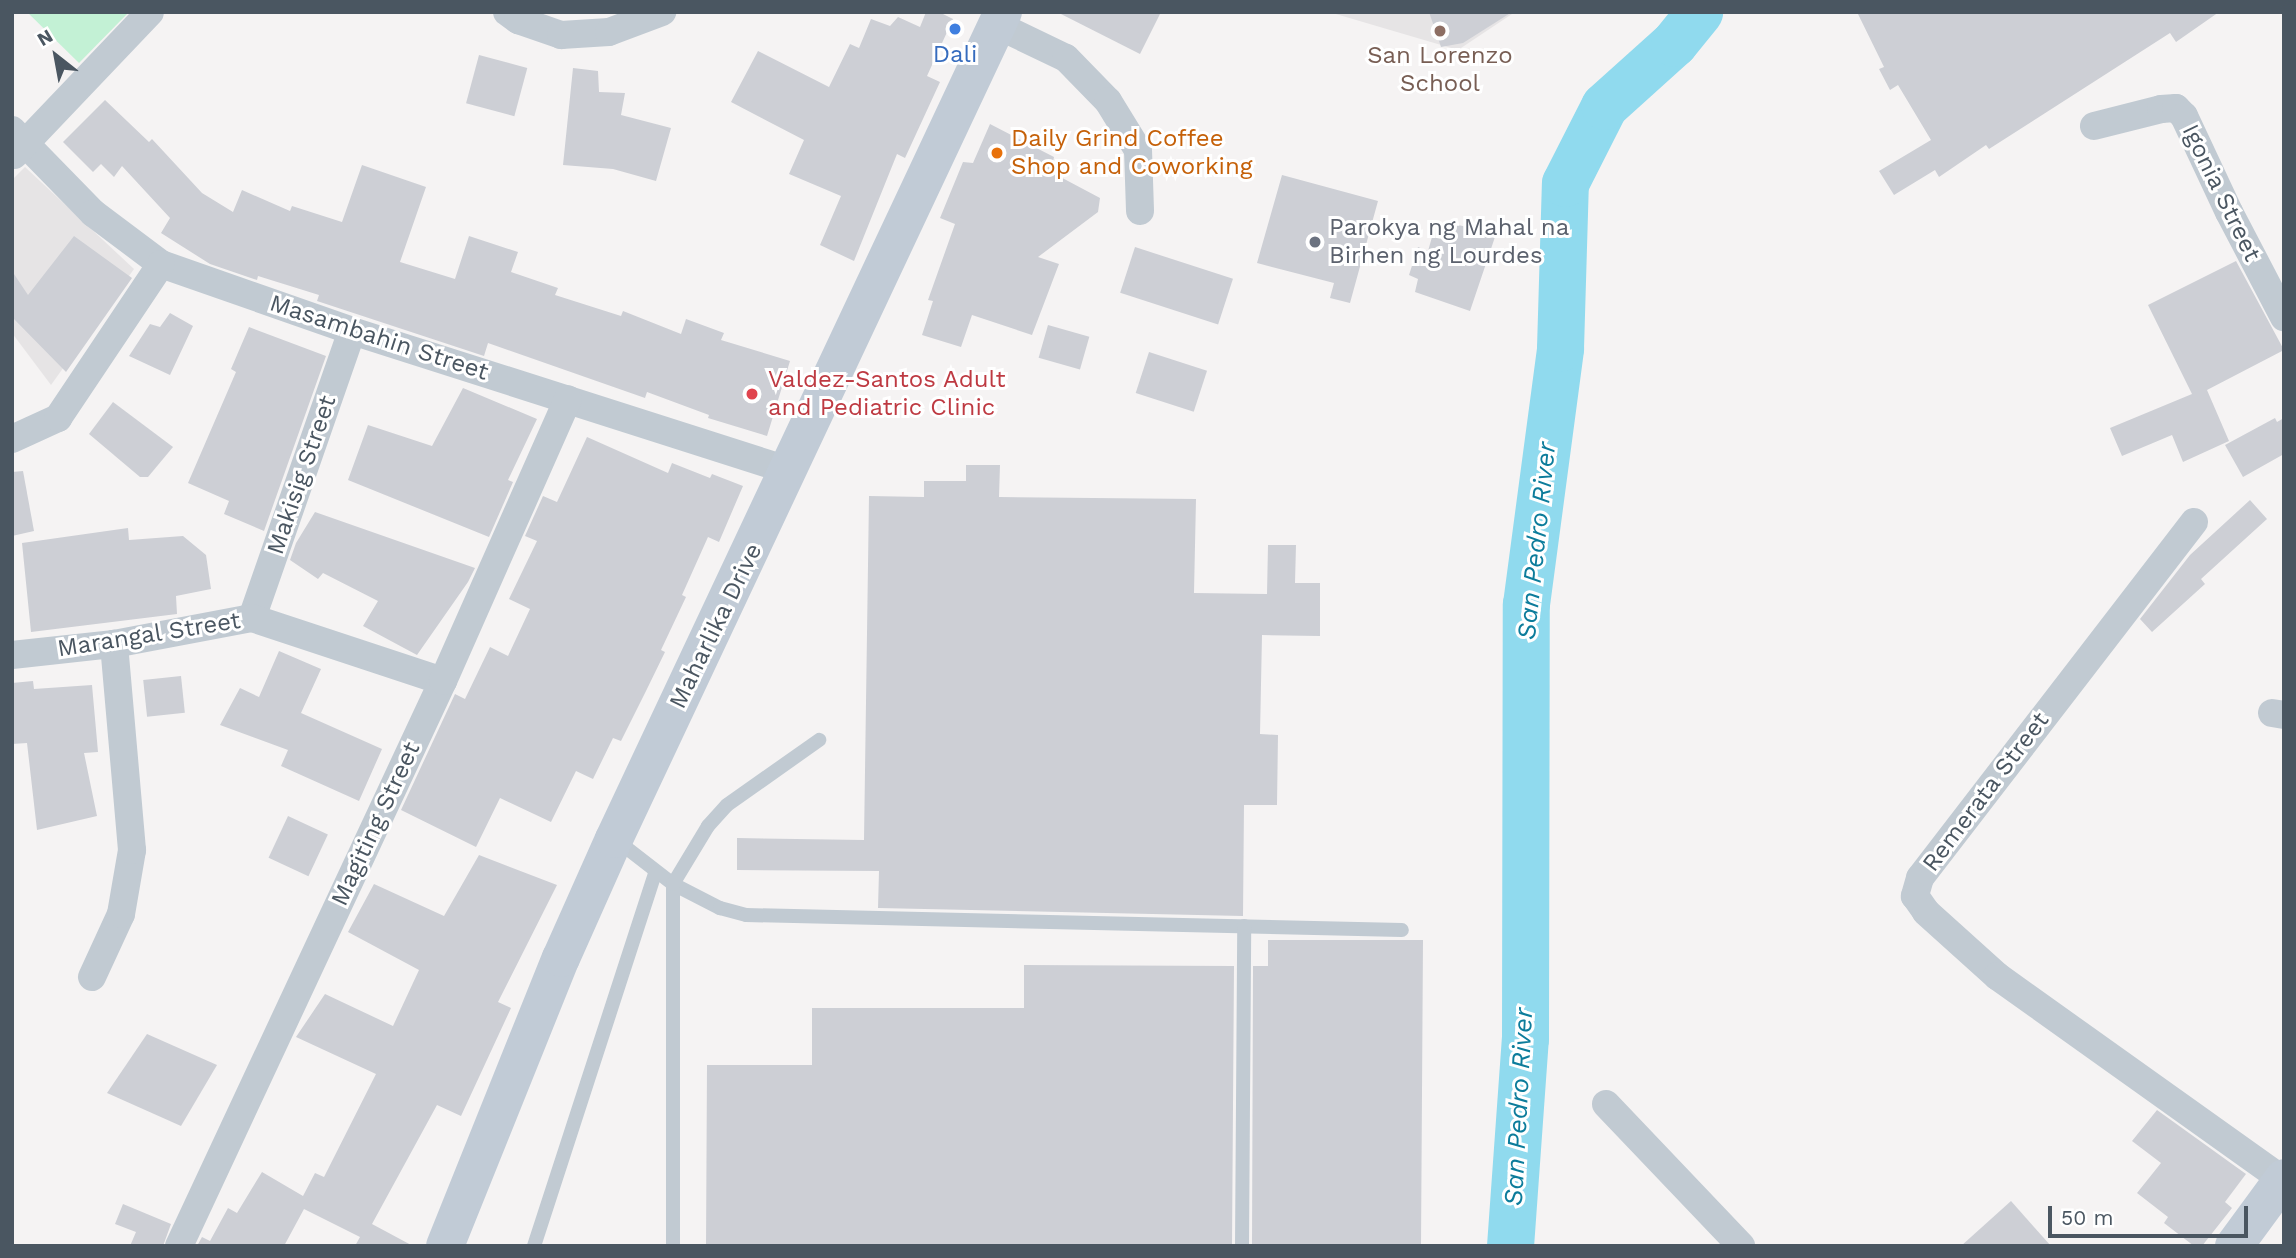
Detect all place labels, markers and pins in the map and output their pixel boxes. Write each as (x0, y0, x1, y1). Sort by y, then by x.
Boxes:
marker: Dali (947, 21, 963, 37)
marker: San Lorenzo School (1432, 23, 1448, 39)
place label: Dali (933, 41, 977, 69)
place label: San Lorenzo School (1367, 42, 1513, 98)
place label: Daily Grind Coffee Shop and Coworking (1011, 125, 1253, 181)
marker: Daily Grind Coffee Shop and Coworking (989, 145, 1005, 161)
place label: Parokya ng Mahal na Birhen ng Lourdes (1329, 214, 1571, 270)
marker: Parokya ng Mahal na Birhen ng Lourdes (1307, 234, 1323, 250)
place label: Valdez-Santos Adult and Pediatric Clinic (768, 366, 1006, 422)
marker: Valdez-Santos Adult and Pediatric Clinic (742, 384, 762, 404)

